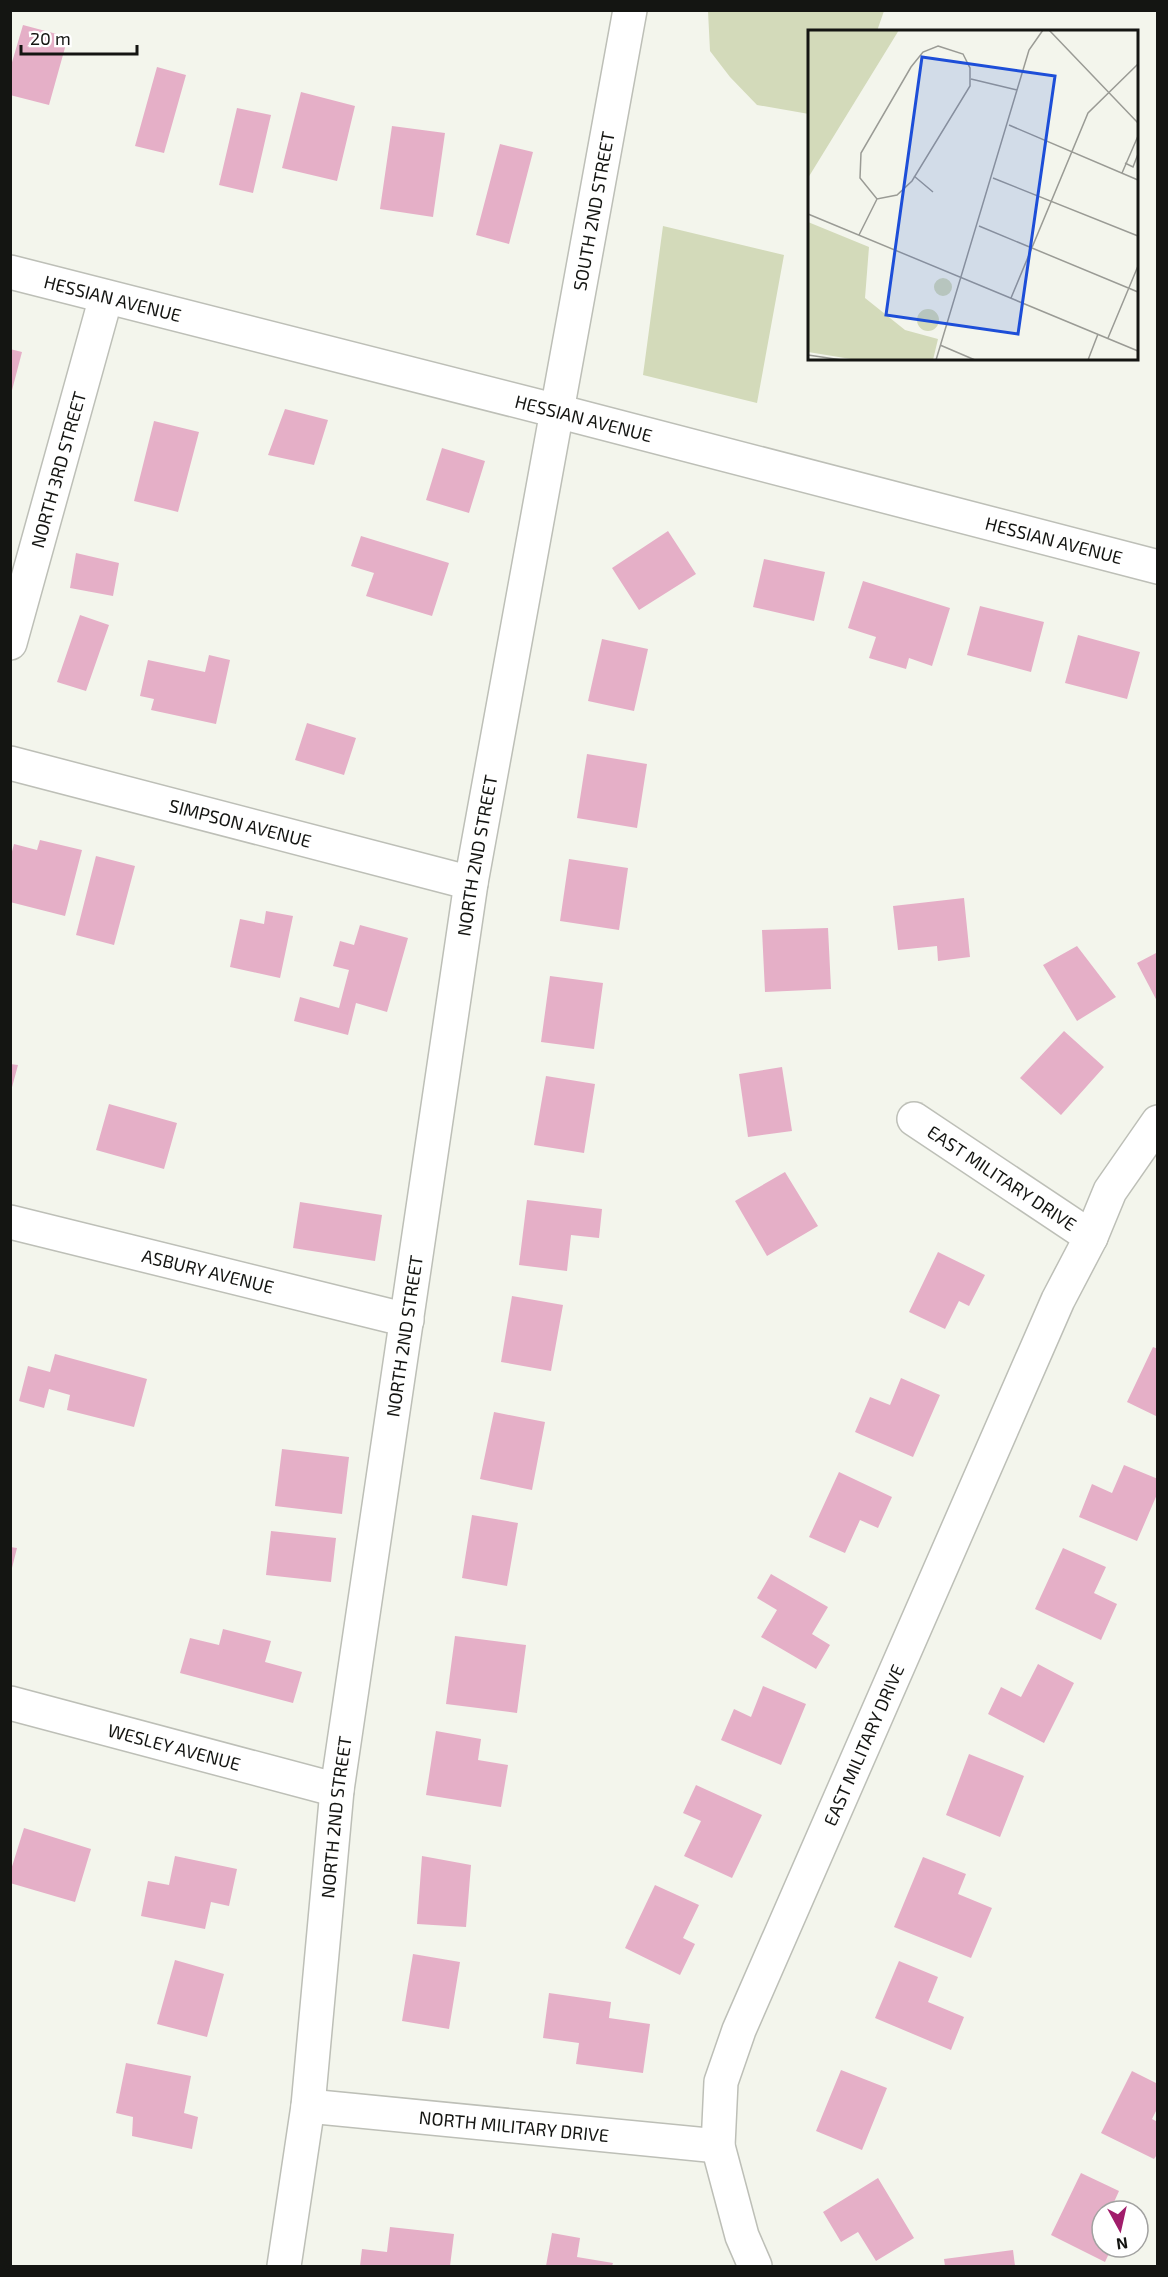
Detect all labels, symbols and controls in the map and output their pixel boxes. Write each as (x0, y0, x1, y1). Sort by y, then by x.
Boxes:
scale bar (21, 18, 136, 56)
text: 20 m (30, 27, 71, 49)
inset map (808, 30, 1138, 360)
street label: SOUTH 2ND STREET (568, 129, 619, 293)
street label: HESSIAN AVENUE (42, 270, 184, 326)
street label: NORTH 3RD STREET (26, 388, 90, 550)
street label: HESSIAN AVENUE (513, 390, 655, 446)
street label: HESSIAN AVENUE (983, 512, 1125, 568)
street label: NORTH 2ND STREET (452, 773, 502, 938)
street label: SIMPSON AVENUE (167, 794, 314, 852)
street label: EAST MILITARY DRIVE (924, 1120, 1081, 1235)
street label: ASBURY AVENUE (140, 1244, 276, 1298)
street label: NORTH 2ND STREET (381, 1253, 427, 1418)
street label: EAST MILITARY DRIVE (819, 1661, 909, 1829)
street label: WESLEY AVENUE (106, 1719, 243, 1775)
street label: NORTH 2ND STREET (316, 1734, 356, 1899)
street label: NORTH MILITARY DRIVE (418, 2106, 610, 2146)
north arrow (1090, 2199, 1150, 2259)
text: N (1115, 2234, 1129, 2255)

